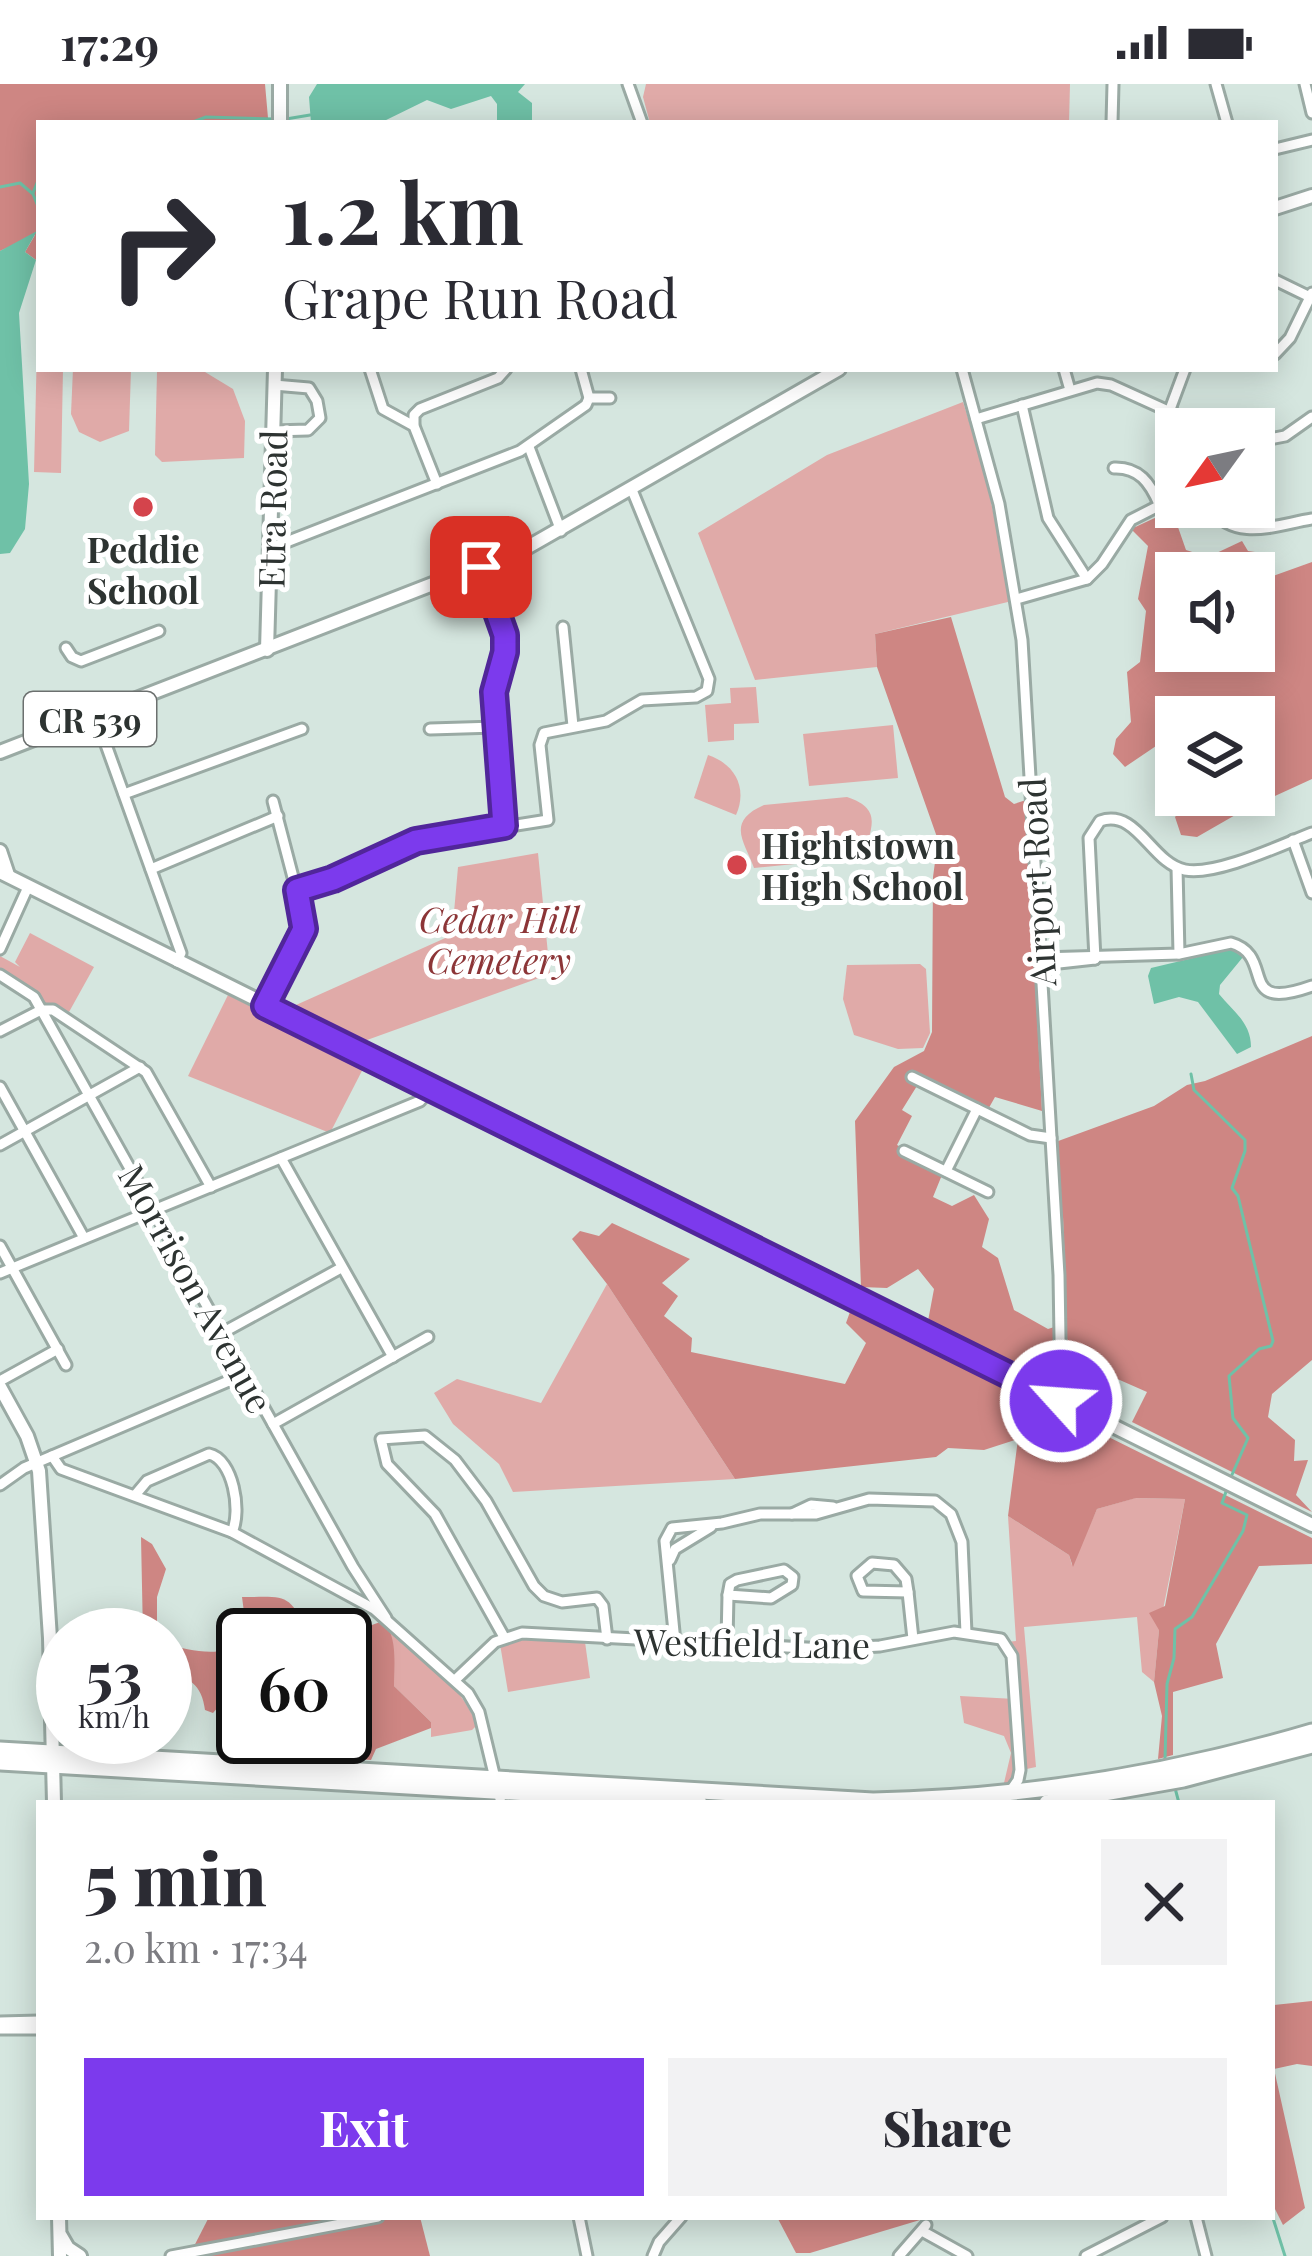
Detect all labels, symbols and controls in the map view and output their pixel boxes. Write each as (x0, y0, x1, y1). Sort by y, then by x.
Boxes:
text: 17:29 (60, 12, 159, 72)
text: 1.2 km (282, 154, 524, 266)
icon: right (84, 168, 240, 324)
text: Grape Run Road (282, 261, 678, 333)
north arrow (1155, 408, 1275, 528)
map controls (1155, 408, 1275, 816)
street label: Etra Road (246, 429, 296, 589)
marker: Peddie School (130, 494, 156, 520)
pin (430, 516, 532, 618)
place label: Peddie School (86, 524, 200, 613)
icon: arrive (448, 534, 514, 600)
button: sound (1155, 552, 1275, 672)
road number: CR 539 (24, 692, 156, 746)
button: layers (1155, 696, 1275, 816)
street label: Airport Road (1007, 776, 1065, 989)
place label: Hightstown High School (761, 820, 964, 909)
marker: Hightstown High School (724, 852, 750, 878)
park label: Cedar Hill Cemetery (419, 894, 581, 983)
street label: Morrison Avenue (109, 1155, 285, 1421)
position arrow (998, 1338, 1124, 1464)
speed limit sign: 60 (216, 1608, 372, 1764)
street label: Westfield Lane (632, 1616, 871, 1668)
text: 53 (86, 1631, 142, 1711)
text: km/h (78, 1696, 150, 1736)
text: 5 min (84, 1828, 267, 1924)
button: close (1101, 1839, 1227, 1965)
text: 2.0 km · 17:34 (84, 1921, 308, 1973)
button: Exit (84, 2058, 644, 2196)
button: Share (668, 2058, 1227, 2196)

